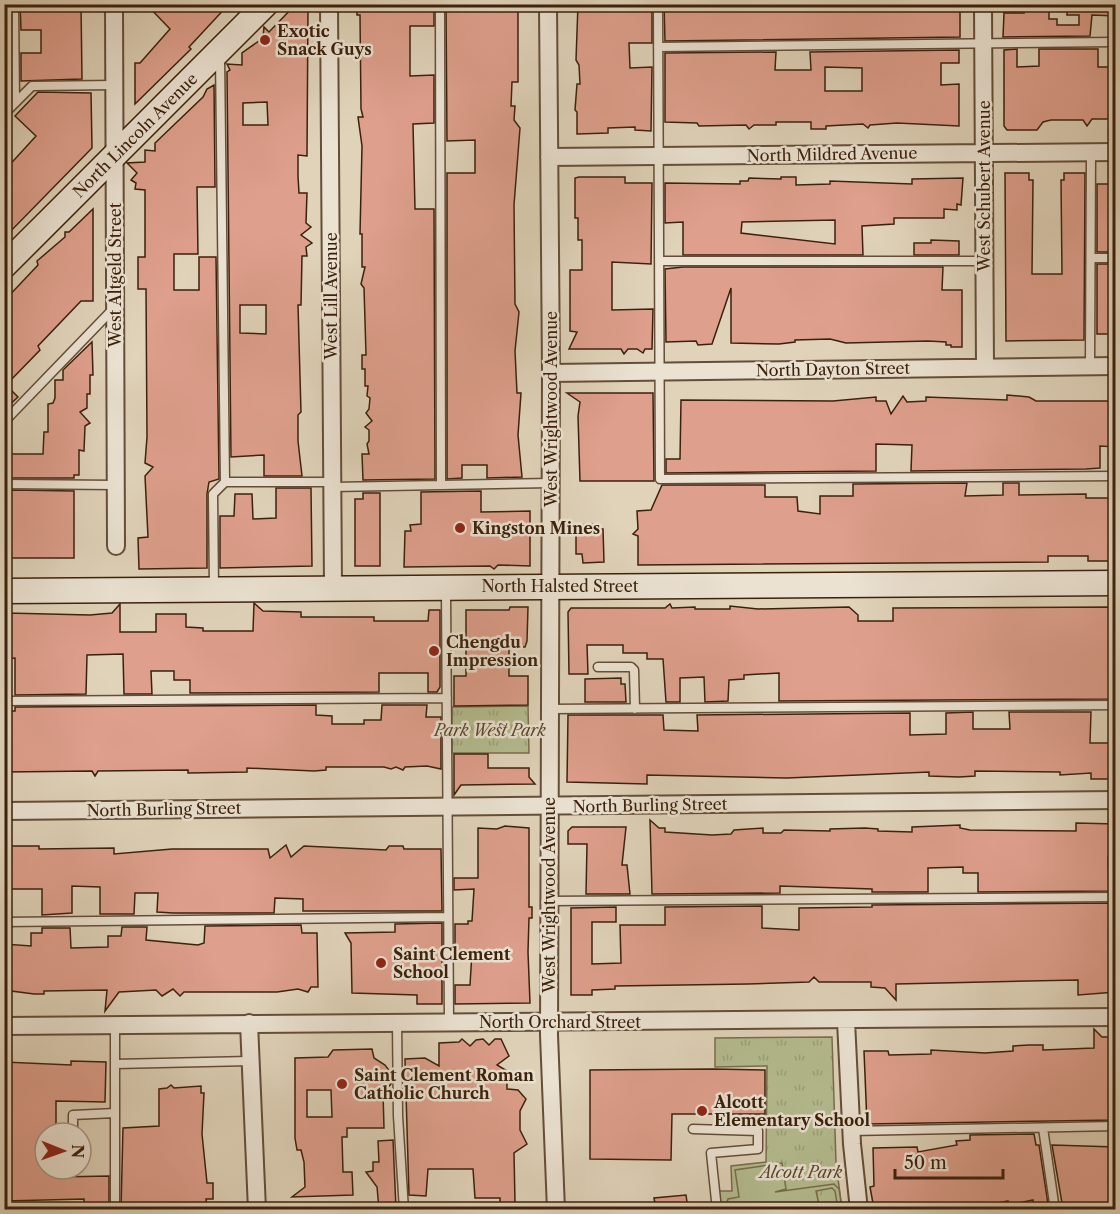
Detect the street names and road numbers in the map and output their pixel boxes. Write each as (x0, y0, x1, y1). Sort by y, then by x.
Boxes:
street label: North Lincoln Avenue (68, 68, 202, 202)
street label: West Schubert Avenue (974, 100, 994, 273)
street label: North Mildred Avenue (747, 143, 917, 165)
street label: West Altgeld Street (105, 202, 125, 348)
street label: West Lill Avenue (321, 232, 341, 361)
street label: West Wrightwood Avenue (541, 311, 561, 508)
street label: North Dayton Street (756, 358, 911, 380)
street label: North Halsted Street (482, 576, 639, 596)
street label: North Burling Street (572, 794, 728, 816)
street label: West Wrightwood Avenue (539, 797, 559, 994)
street label: North Burling Street (86, 798, 242, 820)
street label: North Orchard Street (479, 1012, 641, 1032)

